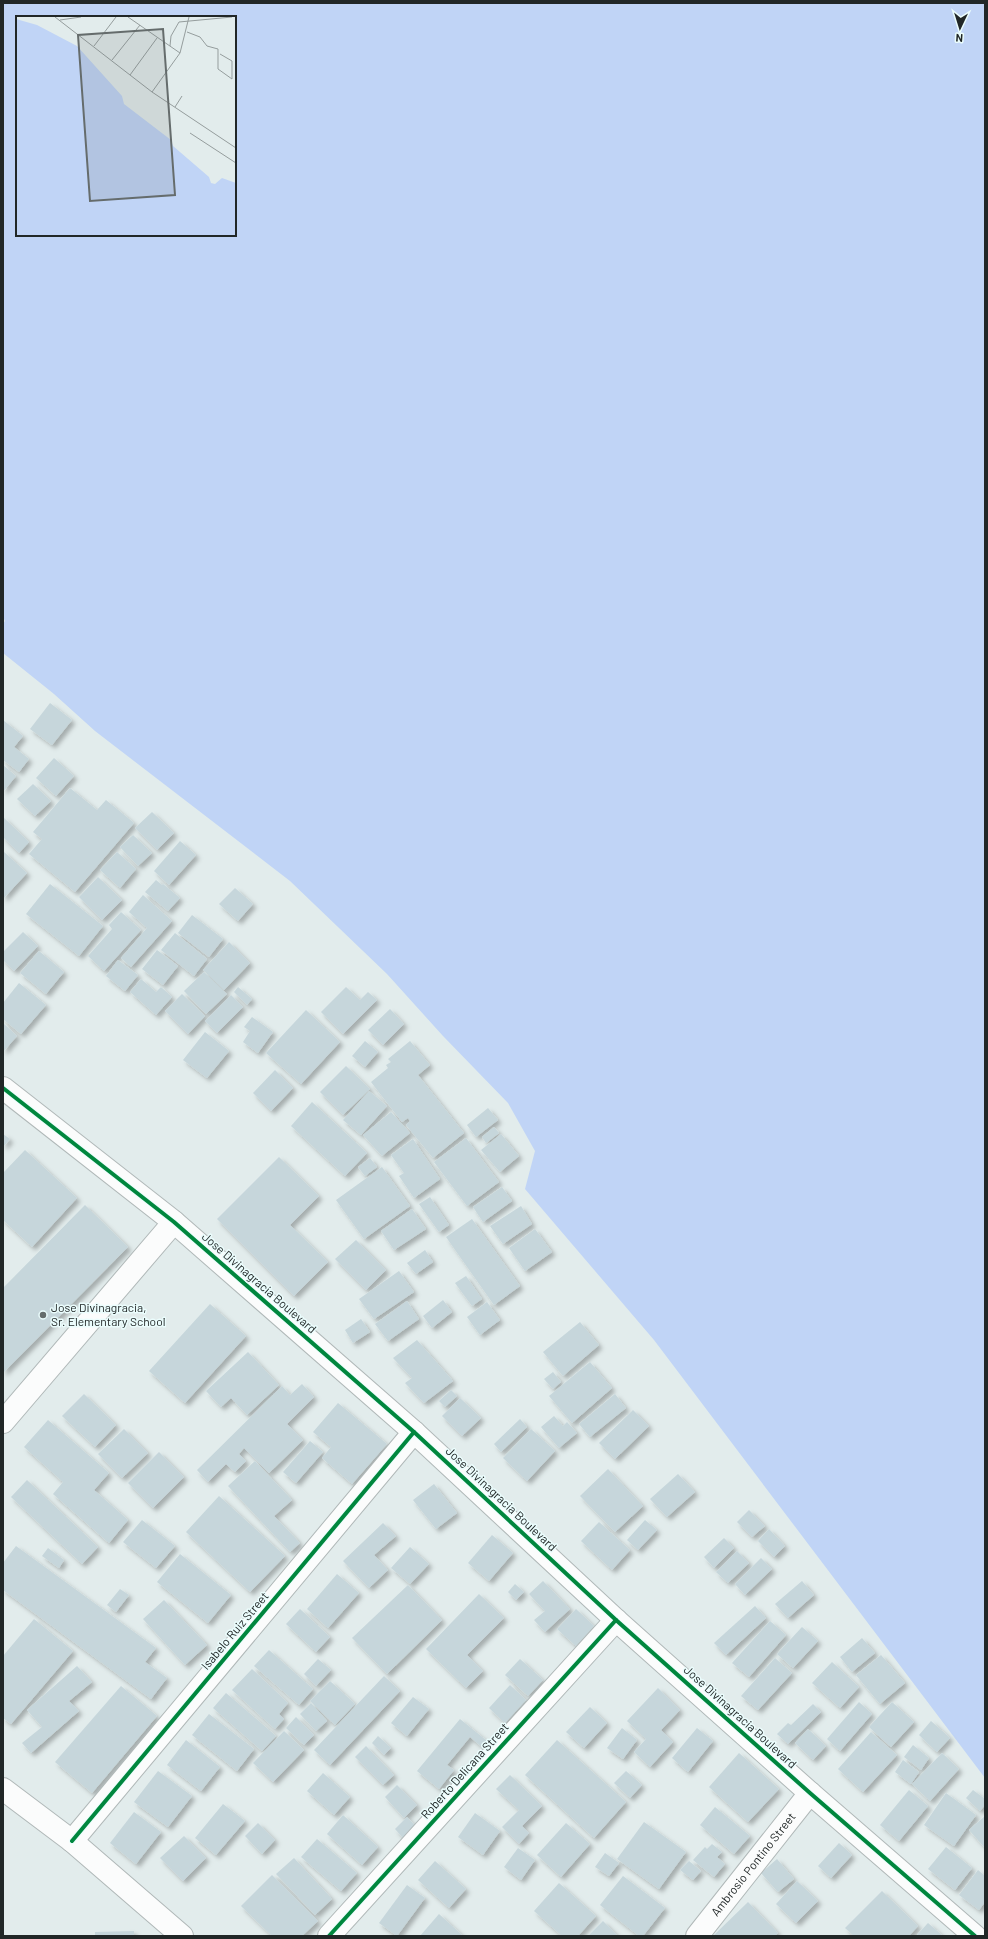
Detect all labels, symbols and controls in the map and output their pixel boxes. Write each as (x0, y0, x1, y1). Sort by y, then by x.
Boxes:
north arrow (940, 8, 980, 48)
inset map (16, 16, 236, 236)
text: N (955, 32, 963, 45)
street label: Jose Divinagracia Boulevard (200, 1229, 320, 1336)
place label: Jose Divinagracia, Sr. Elementary School (51, 1300, 165, 1328)
marker: Jose Divinagracia, Sr. Elementary School (38, 1310, 48, 1320)
street label: Jose Divinagracia Boulevard (443, 1443, 560, 1553)
street label: Isabelo Ruiz Street (198, 1589, 271, 1672)
street label: Jose Divinagracia Boulevard (681, 1662, 800, 1771)
street label: Roberto Delicana Street (418, 1720, 511, 1821)
street label: Ambrosio Pontino Street (707, 1809, 798, 1919)

